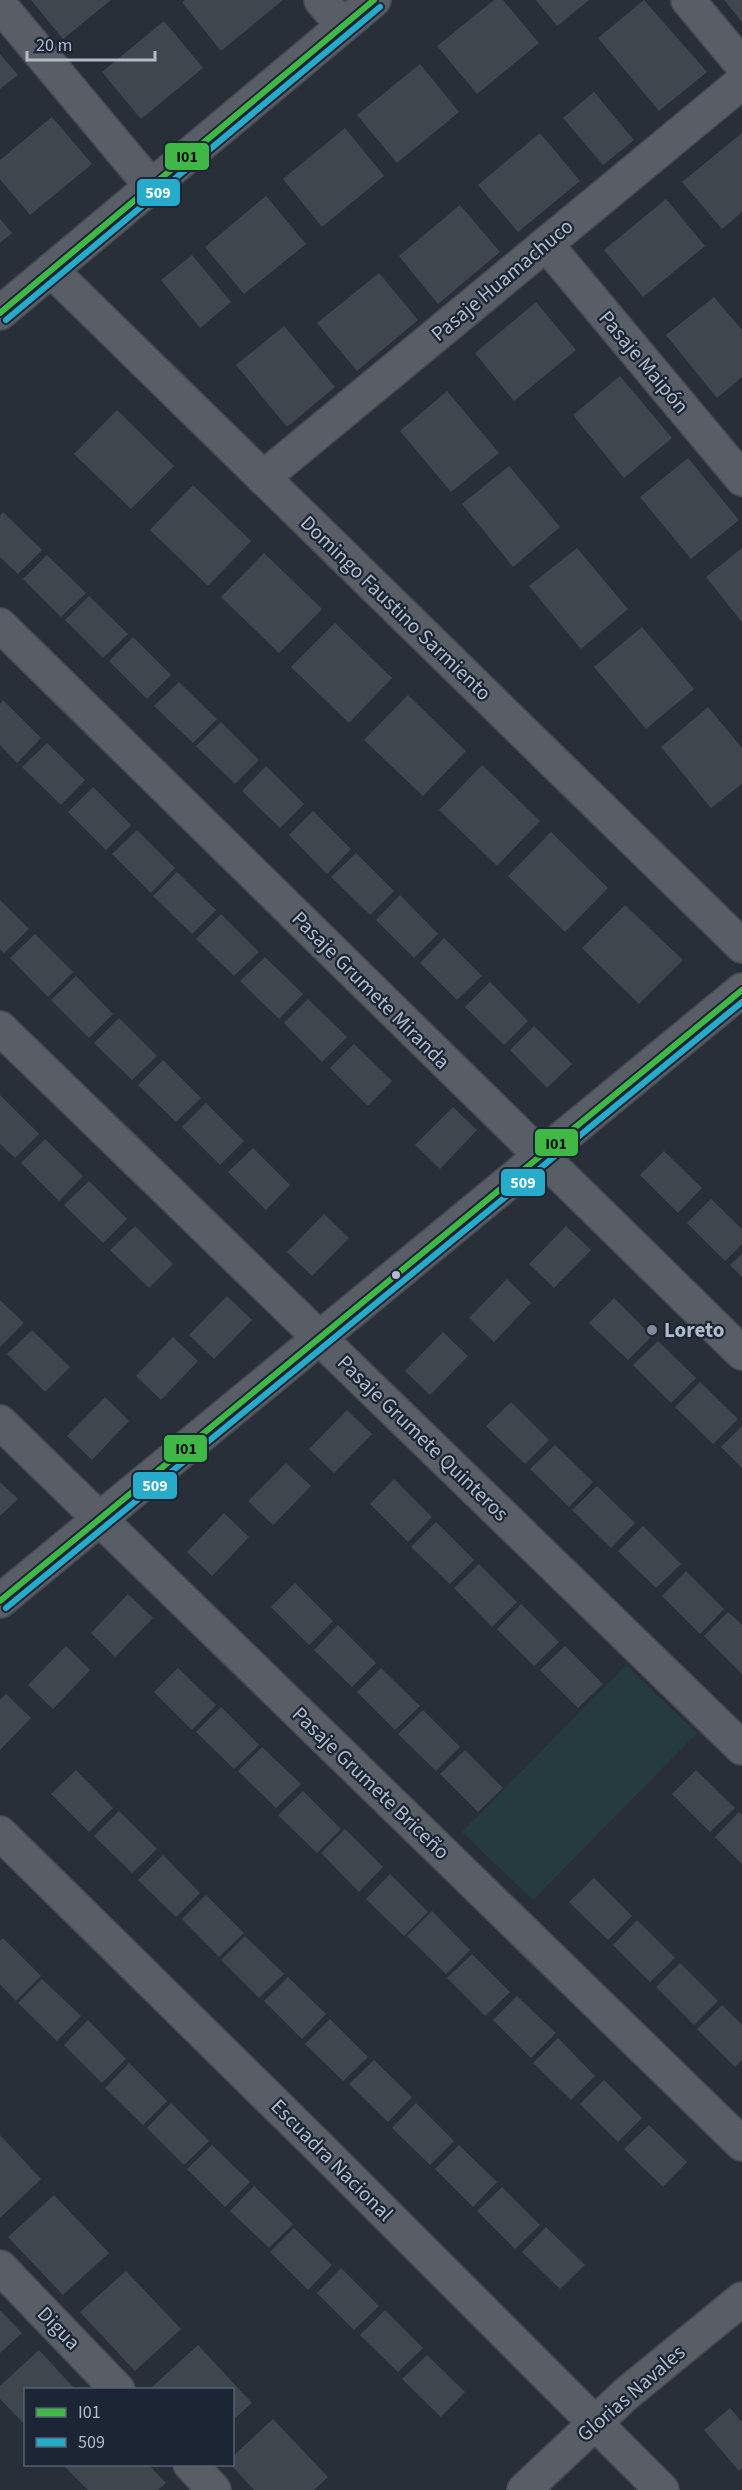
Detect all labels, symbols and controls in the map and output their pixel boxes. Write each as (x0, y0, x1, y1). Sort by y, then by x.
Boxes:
scale bar (27, 24, 154, 62)
text: 20 m (36, 33, 72, 58)
line badge: I01 (164, 142, 210, 171)
text: I01 (176, 146, 198, 168)
line badge: 509 (136, 178, 181, 207)
text: 509 (145, 182, 171, 204)
street label: Pasaje Huamachuco (424, 211, 580, 349)
street label: Pasaje Maipón (592, 304, 696, 420)
street label: Domingo Faustino Sarmiento (294, 509, 498, 707)
street label: Pasaje Grumete Miranda (285, 904, 457, 1076)
line badge: I01 (534, 1128, 579, 1157)
text: I01 (545, 1133, 567, 1155)
line badge: 509 (500, 1168, 546, 1197)
text: 509 (510, 1172, 536, 1194)
unlabelled marker (390, 1269, 402, 1281)
place label: Loreto (664, 1315, 724, 1345)
marker: Loreto (645, 1323, 659, 1337)
street label: Pasaje Grumete Quinteros (331, 1348, 516, 1528)
line badge: I01 (163, 1434, 208, 1463)
text: I01 (175, 1438, 197, 1460)
line badge: 509 (132, 1471, 178, 1500)
text: 509 (142, 1475, 168, 1497)
street label: Pasaje Grumete Briceño (286, 1700, 456, 1866)
street label: Escuadra Nacional (264, 2092, 400, 2228)
street label: Digua (31, 2299, 87, 2357)
street label: Glorias Navales (570, 2337, 692, 2448)
legend (24, 2388, 234, 2466)
text: I01 (78, 2400, 101, 2425)
text: 509 (78, 2430, 105, 2455)

